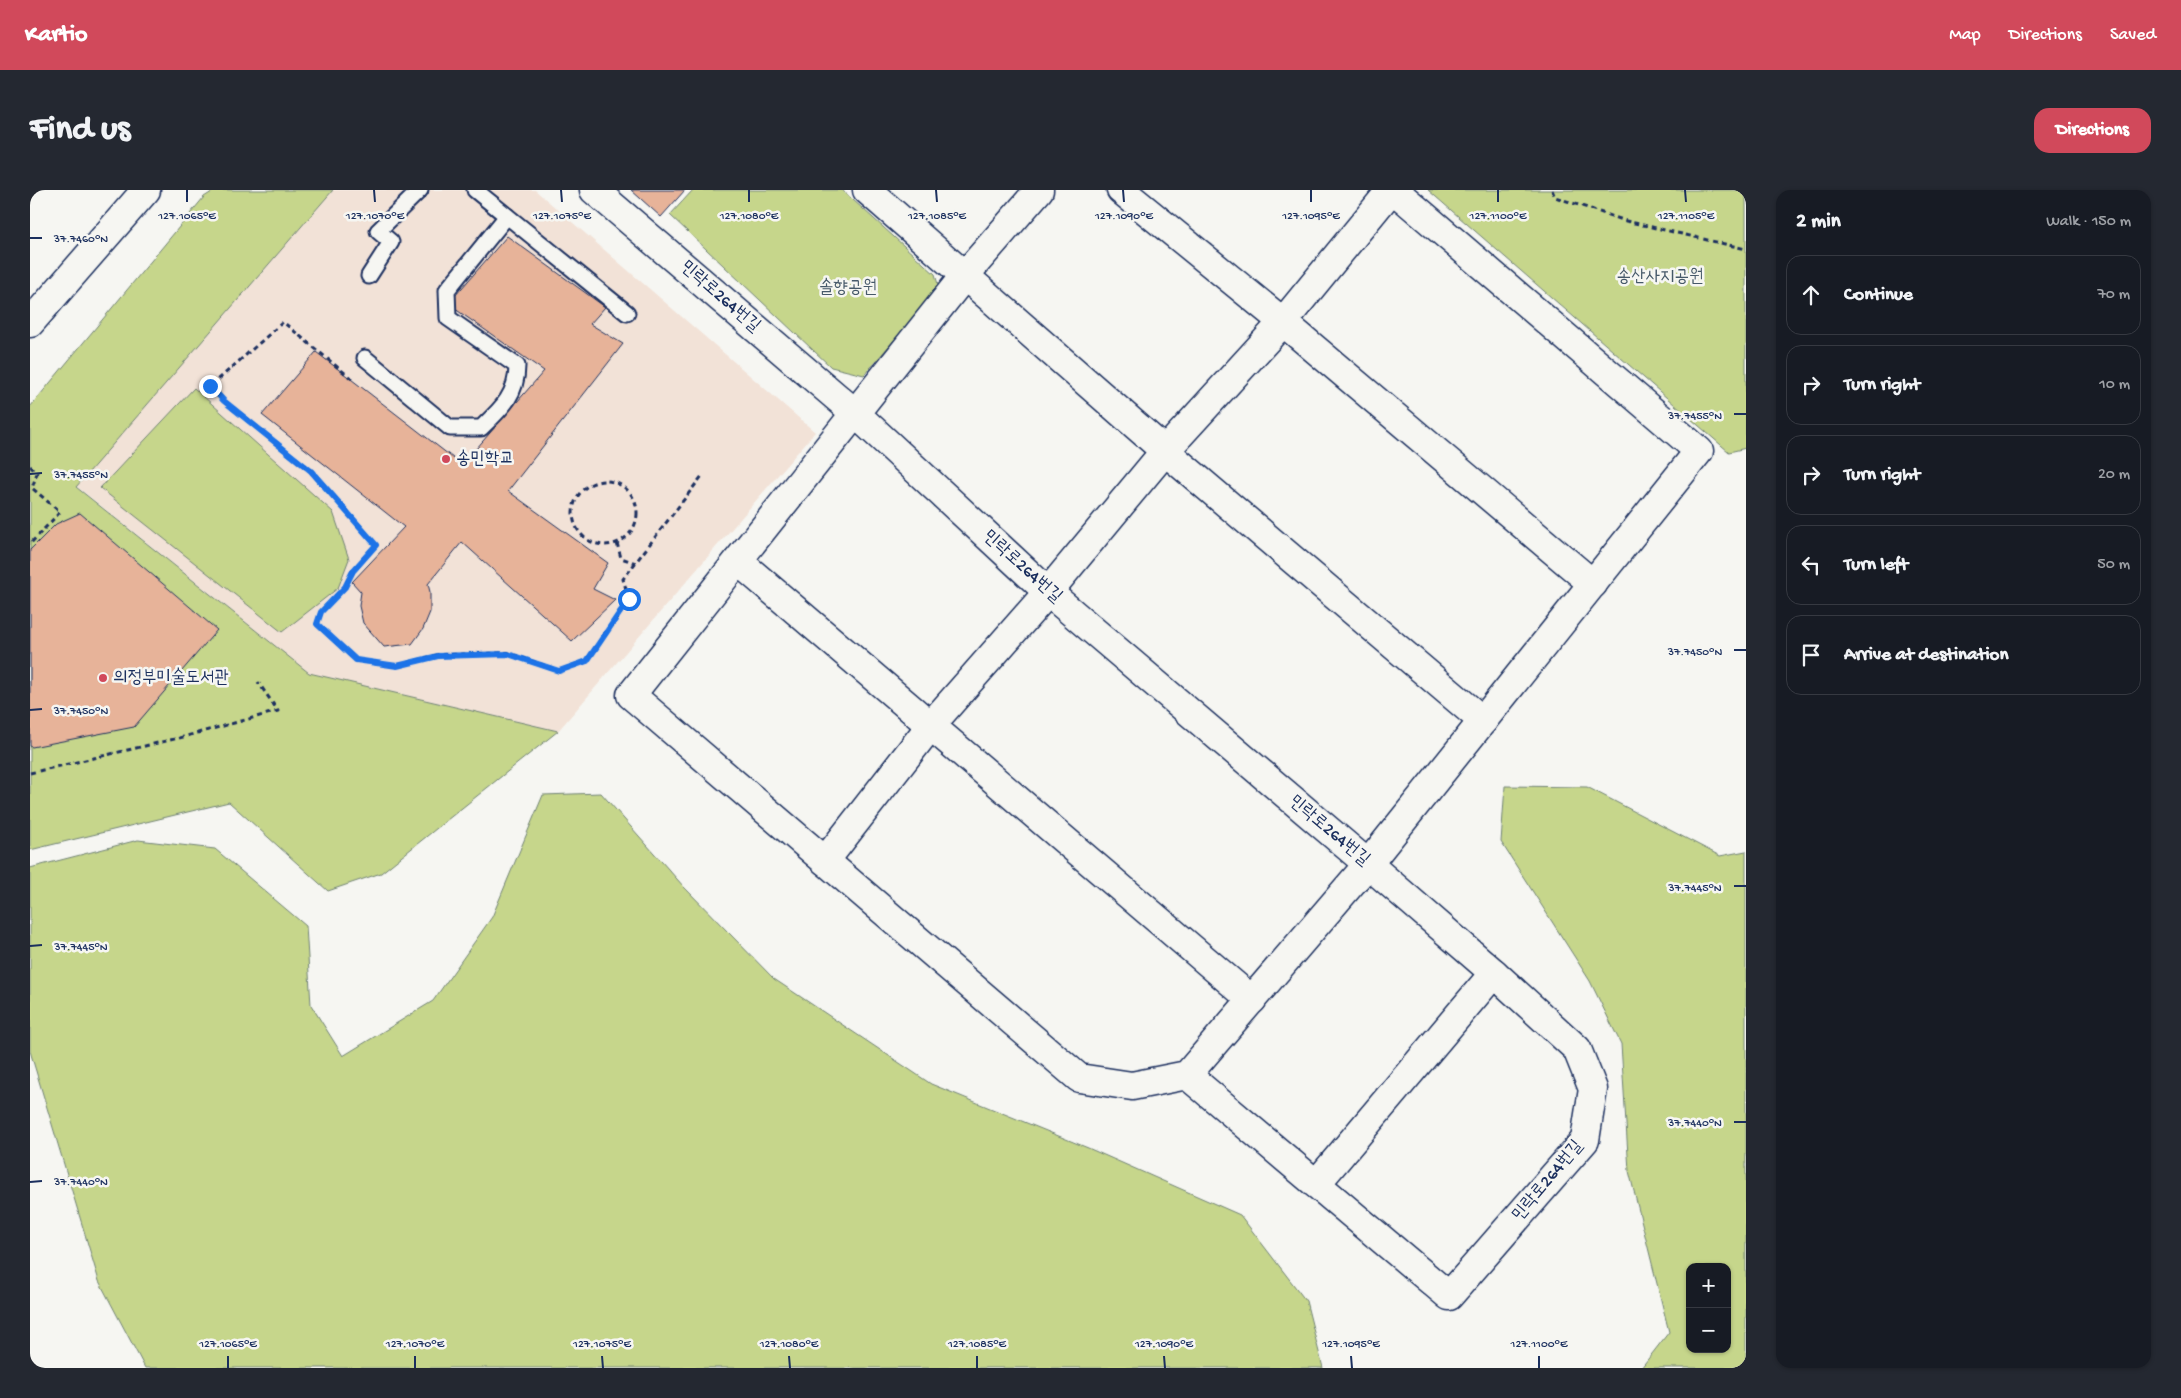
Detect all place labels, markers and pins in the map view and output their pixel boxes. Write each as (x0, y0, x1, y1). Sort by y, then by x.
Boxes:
place label: 송민학교 (456, 449, 514, 470)
marker: 송민학교 (440, 453, 452, 465)
place label: 의정부미술도서관 (113, 667, 229, 689)
marker: 의정부미술도서관 (97, 672, 109, 684)

